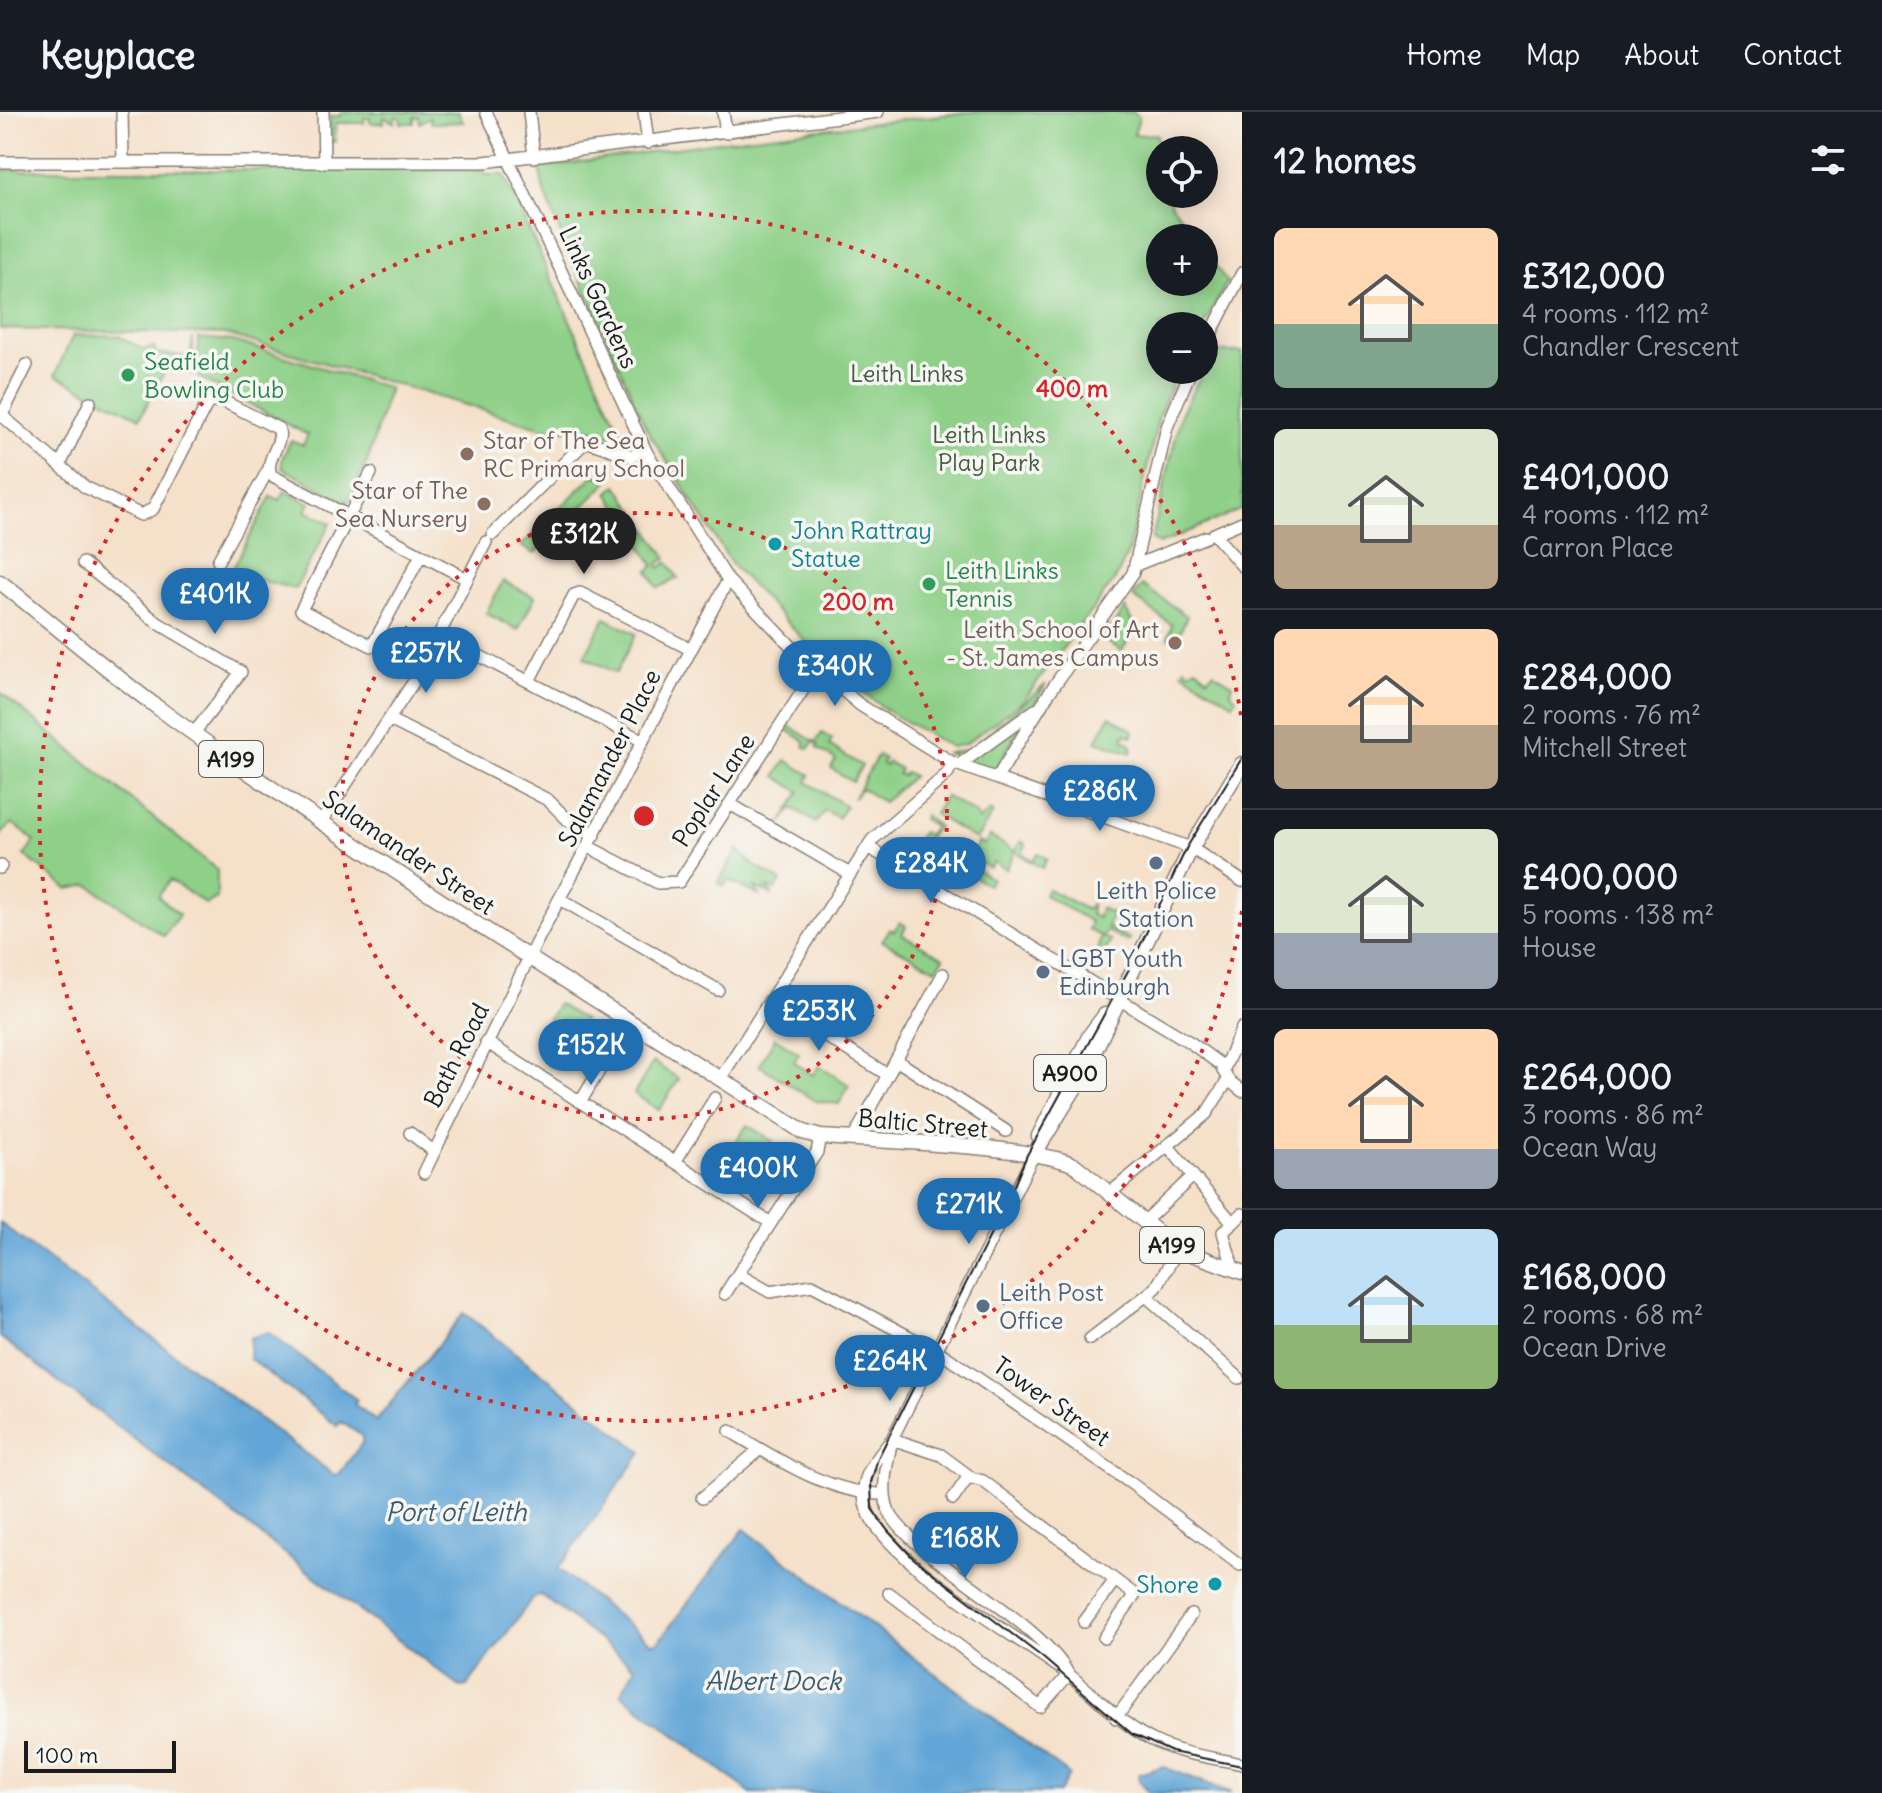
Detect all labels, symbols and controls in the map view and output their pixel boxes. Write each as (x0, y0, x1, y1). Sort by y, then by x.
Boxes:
text: Keyplace (40, 32, 195, 79)
text: Home (1406, 37, 1482, 73)
text: Map (1526, 37, 1580, 73)
text: About (1624, 37, 1699, 73)
text: Contact (1743, 37, 1842, 73)
map controls (1146, 136, 1218, 384)
button: locate (1146, 136, 1218, 208)
icon: filters (1806, 138, 1850, 182)
text: 12 homes (1274, 139, 1417, 182)
street label: Links Gardens (553, 221, 645, 373)
button: + (1146, 224, 1218, 296)
text: £312,000 (1522, 254, 1666, 297)
icon: home (1338, 260, 1434, 356)
text: 4 rooms · 112 m² (1522, 297, 1709, 330)
button: − (1146, 312, 1218, 384)
text: Chandler Crescent (1522, 330, 1739, 363)
place label: Seafield Bowling Club (144, 346, 284, 404)
park label: Leith Links (850, 358, 964, 388)
marker: Seafield Bowling Club (119, 366, 137, 384)
text: 400 m (1036, 373, 1108, 403)
park label: Leith Links Play Park (932, 419, 1046, 477)
place label: Star of The Sea RC Primary School (483, 425, 685, 483)
marker: Star of The Sea RC Primary School (458, 445, 476, 463)
text: £401,000 (1522, 455, 1670, 498)
icon: home (1338, 461, 1434, 557)
place label: Star of The Sea Nursery (335, 475, 468, 533)
marker: Star of The Sea Nursery (475, 495, 493, 513)
text: 4 rooms · 112 m² (1522, 498, 1709, 531)
pin: £312K (528, 508, 640, 576)
place label: John Rattray Statue (791, 515, 932, 573)
text: £312K (549, 517, 619, 550)
text: Carron Place (1522, 531, 1674, 564)
marker: John Rattray Statue (766, 535, 784, 553)
place label: Leith Links Tennis (945, 555, 1059, 613)
pin: £401K (159, 568, 271, 636)
marker: Leith Links Tennis (920, 575, 938, 593)
text: £401K (179, 577, 251, 610)
text: 200 m (822, 586, 894, 616)
place label: Leith School of Art - St. James Campus (946, 614, 1159, 672)
pin: £257K (370, 627, 482, 695)
marker: Leith School of Art - St. James Campus (1166, 634, 1184, 652)
text: £257K (390, 636, 462, 669)
pin: £340K (779, 640, 891, 708)
text: £340K (797, 649, 873, 682)
text: £284,000 (1522, 655, 1672, 698)
icon: home (1338, 661, 1434, 757)
street label: Salamander Place (551, 664, 667, 852)
text: 2 rooms · 76 m² (1522, 698, 1701, 731)
street label: Poplar Lane (665, 728, 761, 852)
text: Mitchell Street (1522, 731, 1687, 764)
road number: A199 (199, 741, 263, 777)
pin: £286K (1044, 765, 1156, 833)
text: £286K (1063, 774, 1137, 807)
street label: Salamander Street (317, 783, 501, 921)
centre of rings (630, 802, 658, 830)
pin: £284K (875, 837, 987, 905)
text: £284K (894, 846, 968, 879)
marker: Leith Police Station (1147, 854, 1165, 872)
text: £400,000 (1522, 855, 1678, 898)
icon: home (1338, 861, 1434, 957)
place label: Leith Police Station (1095, 875, 1217, 933)
text: 5 rooms · 138 m² (1522, 898, 1714, 931)
text: House (1522, 931, 1596, 964)
place label: LGBT Youth Edinburgh (1059, 943, 1183, 1001)
marker: LGBT Youth Edinburgh (1034, 963, 1052, 981)
pin: £253K (763, 985, 875, 1053)
text: £253K (782, 994, 856, 1027)
street label: Bath Road (417, 998, 495, 1112)
pin: £152K (535, 1019, 647, 1087)
text: £152K (556, 1028, 626, 1061)
road number: A900 (1034, 1055, 1106, 1091)
text: £264,000 (1522, 1055, 1672, 1098)
icon: home (1338, 1061, 1434, 1157)
text: 3 rooms · 86 m² (1522, 1098, 1704, 1131)
street label: Baltic Street (857, 1102, 989, 1144)
text: Ocean Way (1522, 1131, 1657, 1164)
pin: £400K (702, 1142, 814, 1210)
text: £400K (719, 1151, 797, 1184)
pin: £271K (913, 1178, 1025, 1246)
text: £271K (935, 1187, 1003, 1220)
road number: A199 (1140, 1227, 1204, 1263)
text: £168,000 (1522, 1255, 1667, 1298)
icon: home (1338, 1261, 1434, 1357)
place label: Leith Post Office (999, 1277, 1104, 1335)
marker: Leith Post Office (974, 1297, 992, 1315)
text: 2 rooms · 68 m² (1522, 1298, 1704, 1331)
text: Ocean Drive (1522, 1331, 1666, 1364)
pin: £264K (834, 1335, 946, 1403)
text: £264K (853, 1344, 927, 1377)
street label: Tower Street (988, 1350, 1116, 1452)
water label: Port of Leith (385, 1495, 528, 1528)
pin: £168K (909, 1512, 1021, 1580)
text: £168K (930, 1521, 1000, 1554)
place label: Shore (1136, 1569, 1199, 1599)
marker: Shore (1206, 1575, 1224, 1593)
water label: Albert Dock (705, 1664, 843, 1697)
scale bar (24, 1737, 176, 1773)
text: 100 m (36, 1741, 98, 1769)

